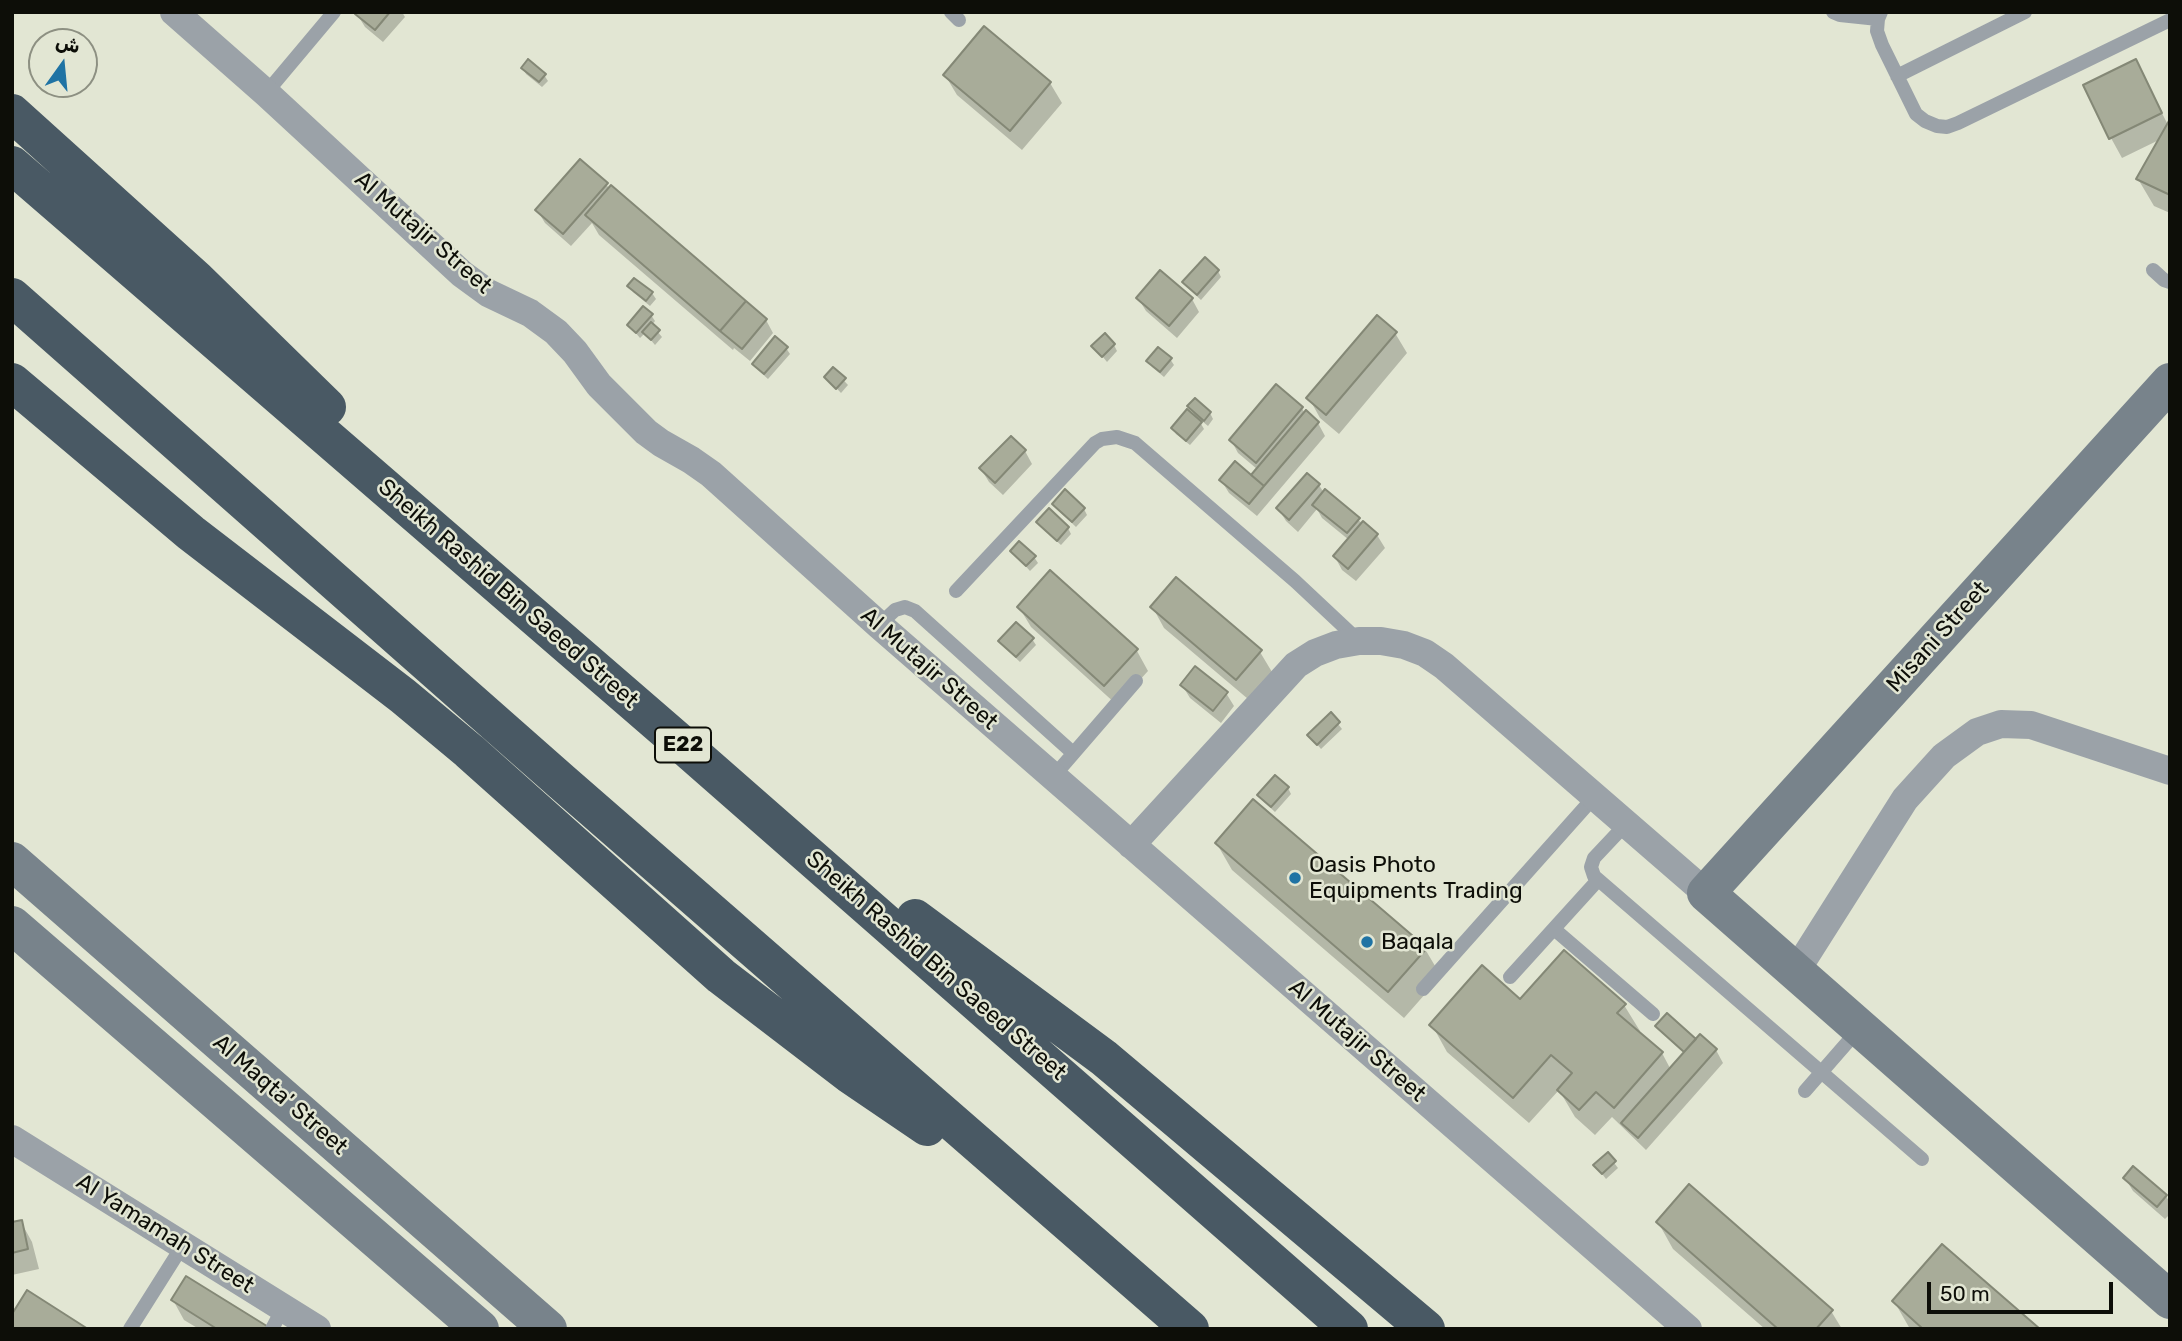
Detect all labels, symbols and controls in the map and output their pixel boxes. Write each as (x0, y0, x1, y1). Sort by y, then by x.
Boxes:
north arrow (28, 28, 98, 98)
text: ش (53, 30, 83, 58)
street label: Al Mutajir Street (349, 166, 497, 300)
street label: Sheikh Rashid Bin Saeed Street (372, 473, 644, 715)
street label: Misani Street (1881, 576, 1995, 698)
street label: Al Mutajir Street (855, 602, 1003, 736)
road number: E22 (655, 728, 711, 762)
street label: Sheikh Rashid Bin Saeed Street (800, 845, 1072, 1087)
place label: Oasis Photo Equipments Trading (1309, 851, 1523, 905)
marker: Oasis Photo Equipments Trading (1287, 870, 1303, 886)
place label: Baqala (1381, 928, 1454, 956)
marker: Baqala (1359, 934, 1375, 950)
street label: Al Mutajir Street (1283, 974, 1431, 1108)
street label: Al Maqta' Street (207, 1029, 353, 1161)
street label: Al Yamamah Street (71, 1168, 259, 1300)
scale bar (1930, 1268, 2116, 1312)
text: 50 m (1940, 1281, 1990, 1306)

